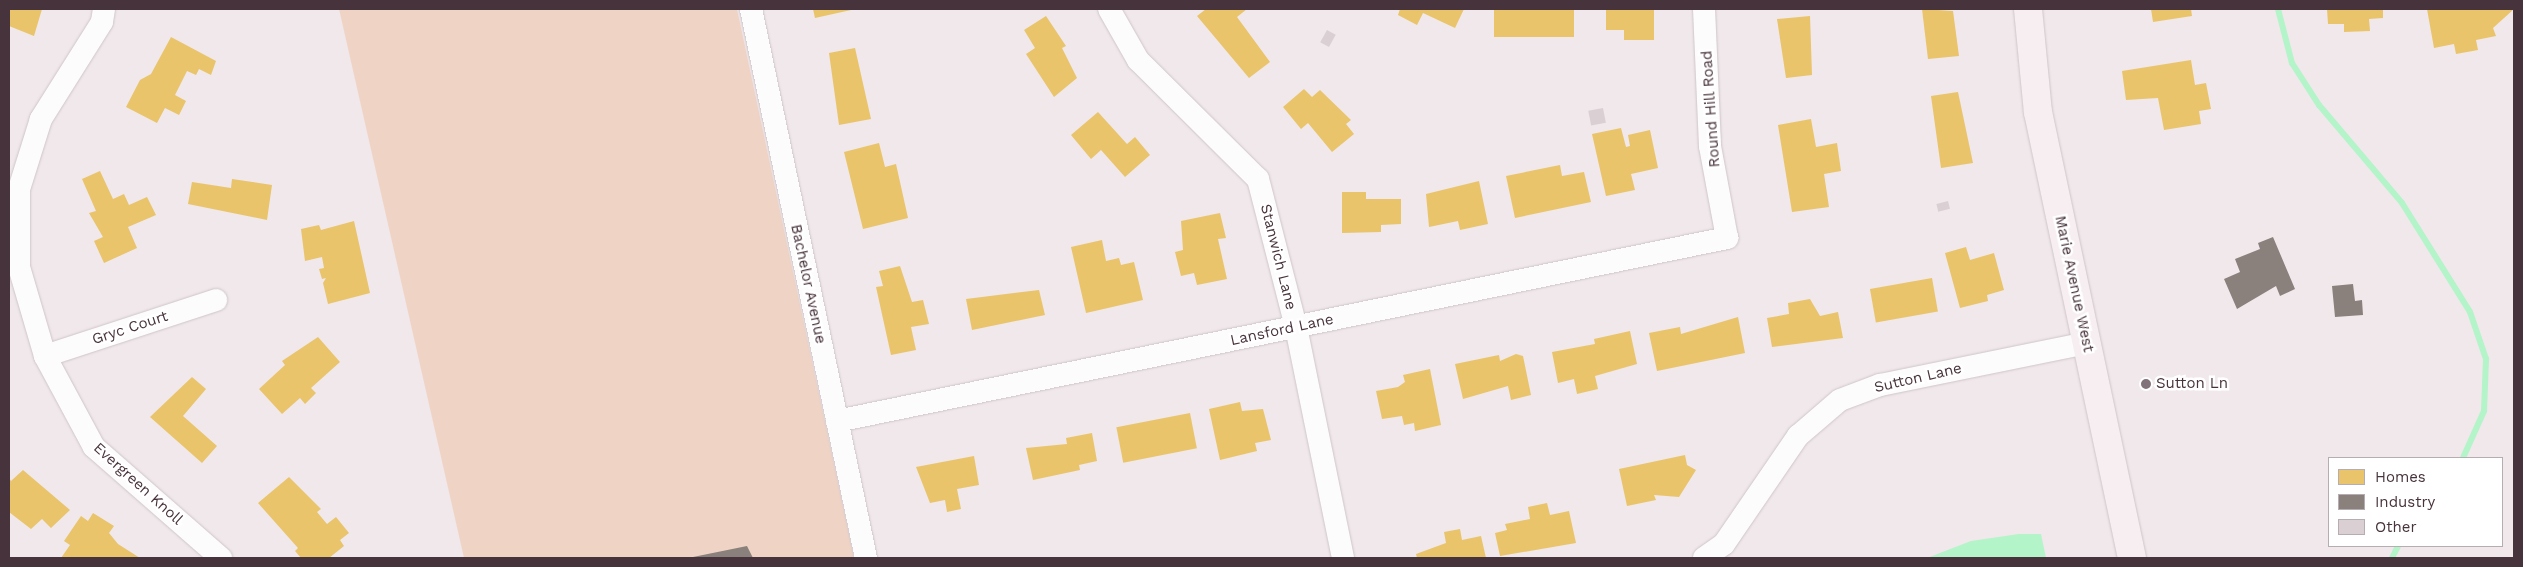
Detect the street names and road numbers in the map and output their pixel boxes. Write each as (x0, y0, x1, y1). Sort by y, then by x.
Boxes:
street label: Round Hill Road (1698, 50, 1724, 168)
street label: Stanwich Lane (1256, 202, 1300, 312)
street label: Marie Avenue West (2051, 214, 2097, 354)
street label: Bachelor Avenue (786, 222, 830, 346)
street label: Gryc Court (90, 307, 170, 349)
street label: Lansford Lane (1229, 310, 1335, 350)
street label: Sutton Lane (1873, 359, 1963, 397)
street label: Evergreen Knoll (90, 439, 186, 529)

